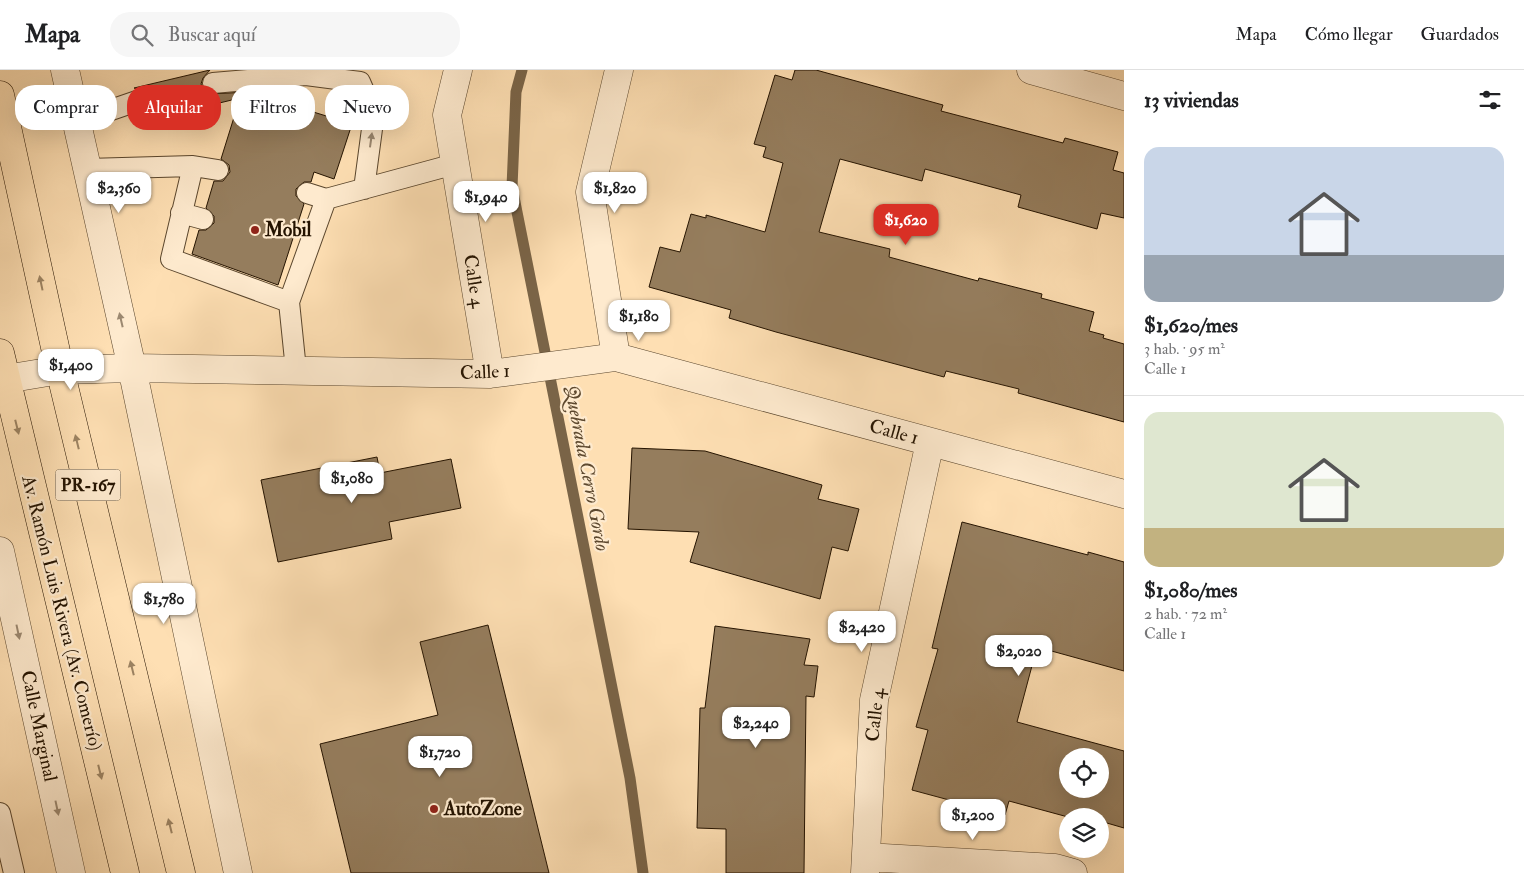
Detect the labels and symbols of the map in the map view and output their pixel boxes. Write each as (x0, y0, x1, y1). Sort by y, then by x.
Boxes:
one-way arrow (367, 132, 375, 148)
pin: $2,360 (78, 172, 160, 214)
pin: $1,820 (574, 172, 656, 214)
pin: $1,940 (445, 180, 527, 223)
pin: $1,620 (865, 204, 947, 246)
place label: Mobil (264, 218, 311, 242)
marker: Mobil (249, 224, 261, 236)
street label: Calle 4 (458, 253, 490, 310)
one-way arrow (37, 276, 45, 291)
pin: $1,180 (598, 300, 680, 342)
one-way arrow (117, 312, 125, 328)
pin: $1,400 (30, 348, 112, 391)
street label: Calle 1 (459, 359, 511, 385)
water label: Quebrada Cerro Gordo (558, 383, 615, 553)
street label: Calle 1 (867, 414, 921, 450)
one-way arrow (13, 419, 21, 434)
one-way arrow (73, 434, 81, 449)
pin: $1,080 (311, 462, 393, 504)
road number: PR-167 (56, 470, 120, 500)
street label: Av. Ramón Luis Rivera (Av. Comerío) (16, 472, 108, 753)
pin: $1,780 (123, 582, 205, 625)
pin: $2,420 (821, 610, 903, 653)
one-way arrow (14, 625, 22, 640)
pin: $2,020 (978, 634, 1060, 677)
one-way arrow (128, 660, 136, 675)
street label: Calle Marginal (15, 668, 63, 784)
street label: Calle 4 (860, 686, 890, 743)
pin: $2,240 (715, 706, 797, 749)
pin: $1,720 (399, 736, 481, 778)
one-way arrow (96, 765, 104, 780)
place label: AutoZone (443, 797, 522, 821)
pin: $1,200 (932, 798, 1014, 841)
one-way arrow (53, 801, 61, 816)
marker: AutoZone (428, 803, 440, 815)
one-way arrow (166, 818, 174, 833)

